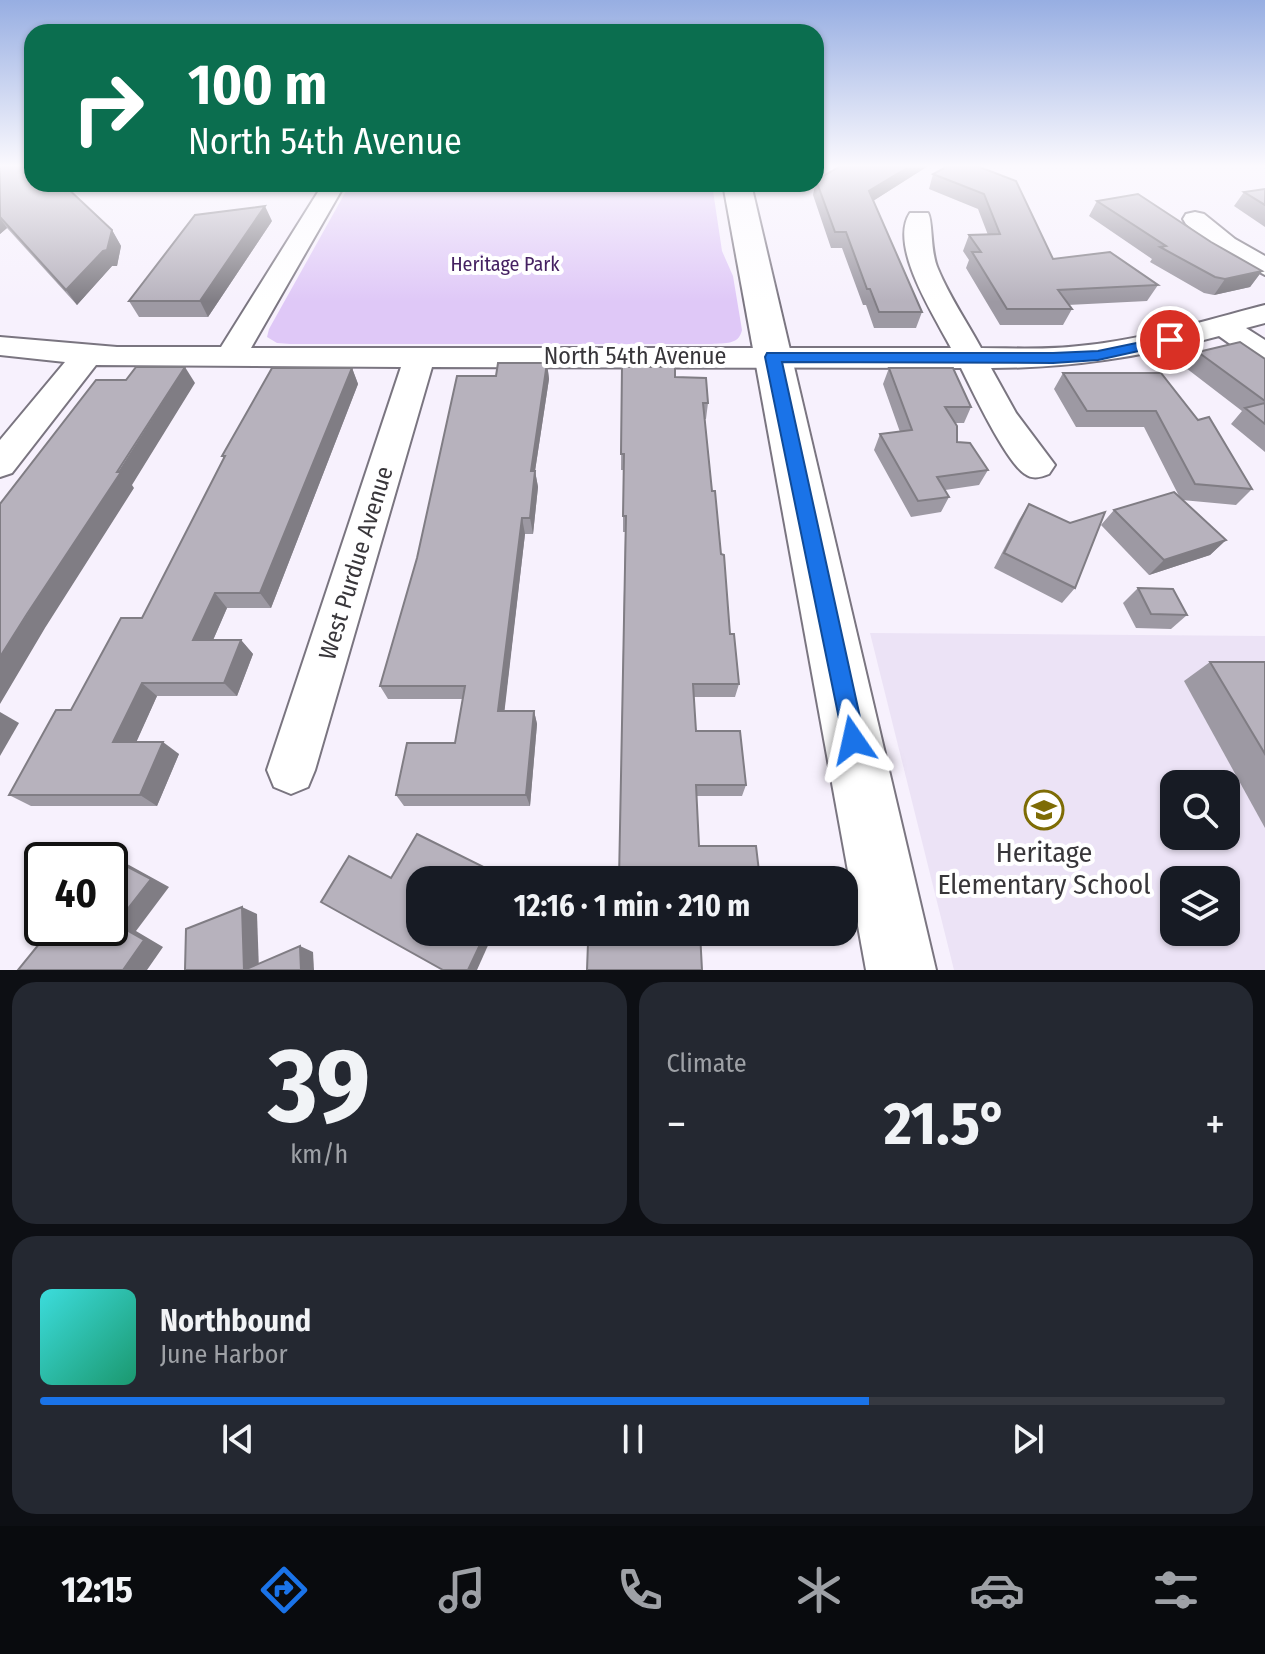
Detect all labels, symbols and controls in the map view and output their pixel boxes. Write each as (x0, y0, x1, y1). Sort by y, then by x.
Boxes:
text: 100 m (188, 52, 327, 119)
icon: right (56, 56, 160, 160)
text: North 54th Avenue (188, 120, 462, 164)
park label: Heritage Park (450, 252, 560, 276)
pin (1136, 306, 1204, 374)
icon: arrive (1148, 318, 1192, 362)
street label: North 54th Avenue (544, 342, 726, 370)
street label: West Purdue Avenue (313, 463, 399, 663)
position arrow (811, 698, 895, 782)
map controls (1160, 770, 1240, 946)
button: search (1160, 770, 1240, 850)
school or university icon: Heritage Elementary School (1023, 789, 1065, 831)
place label: Heritage Elementary School (937, 836, 1151, 901)
speed limit sign: 40 (24, 842, 128, 946)
button: layers (1160, 866, 1240, 946)
text: 12:16 · 1 min · 210 m (514, 888, 750, 924)
text: 39 (268, 1024, 370, 1149)
text: Climate (667, 1048, 747, 1079)
text: 21.5° (884, 1088, 1007, 1160)
text: − (667, 1098, 686, 1151)
text: + (1205, 1098, 1225, 1151)
text: km/h (290, 1139, 348, 1170)
text: Northbound (160, 1303, 311, 1339)
text: June Harbor (160, 1339, 288, 1370)
icon: previous (216, 1417, 260, 1461)
icon: pause (611, 1417, 655, 1461)
icon: next (1006, 1417, 1050, 1461)
icon: directions (256, 1562, 312, 1618)
icon: music (434, 1562, 490, 1618)
icon: phone (612, 1562, 668, 1618)
icon: climate (791, 1562, 847, 1618)
icon: car (969, 1562, 1025, 1618)
icon: filters (1148, 1562, 1204, 1618)
text: 12:15 (61, 1568, 133, 1612)

